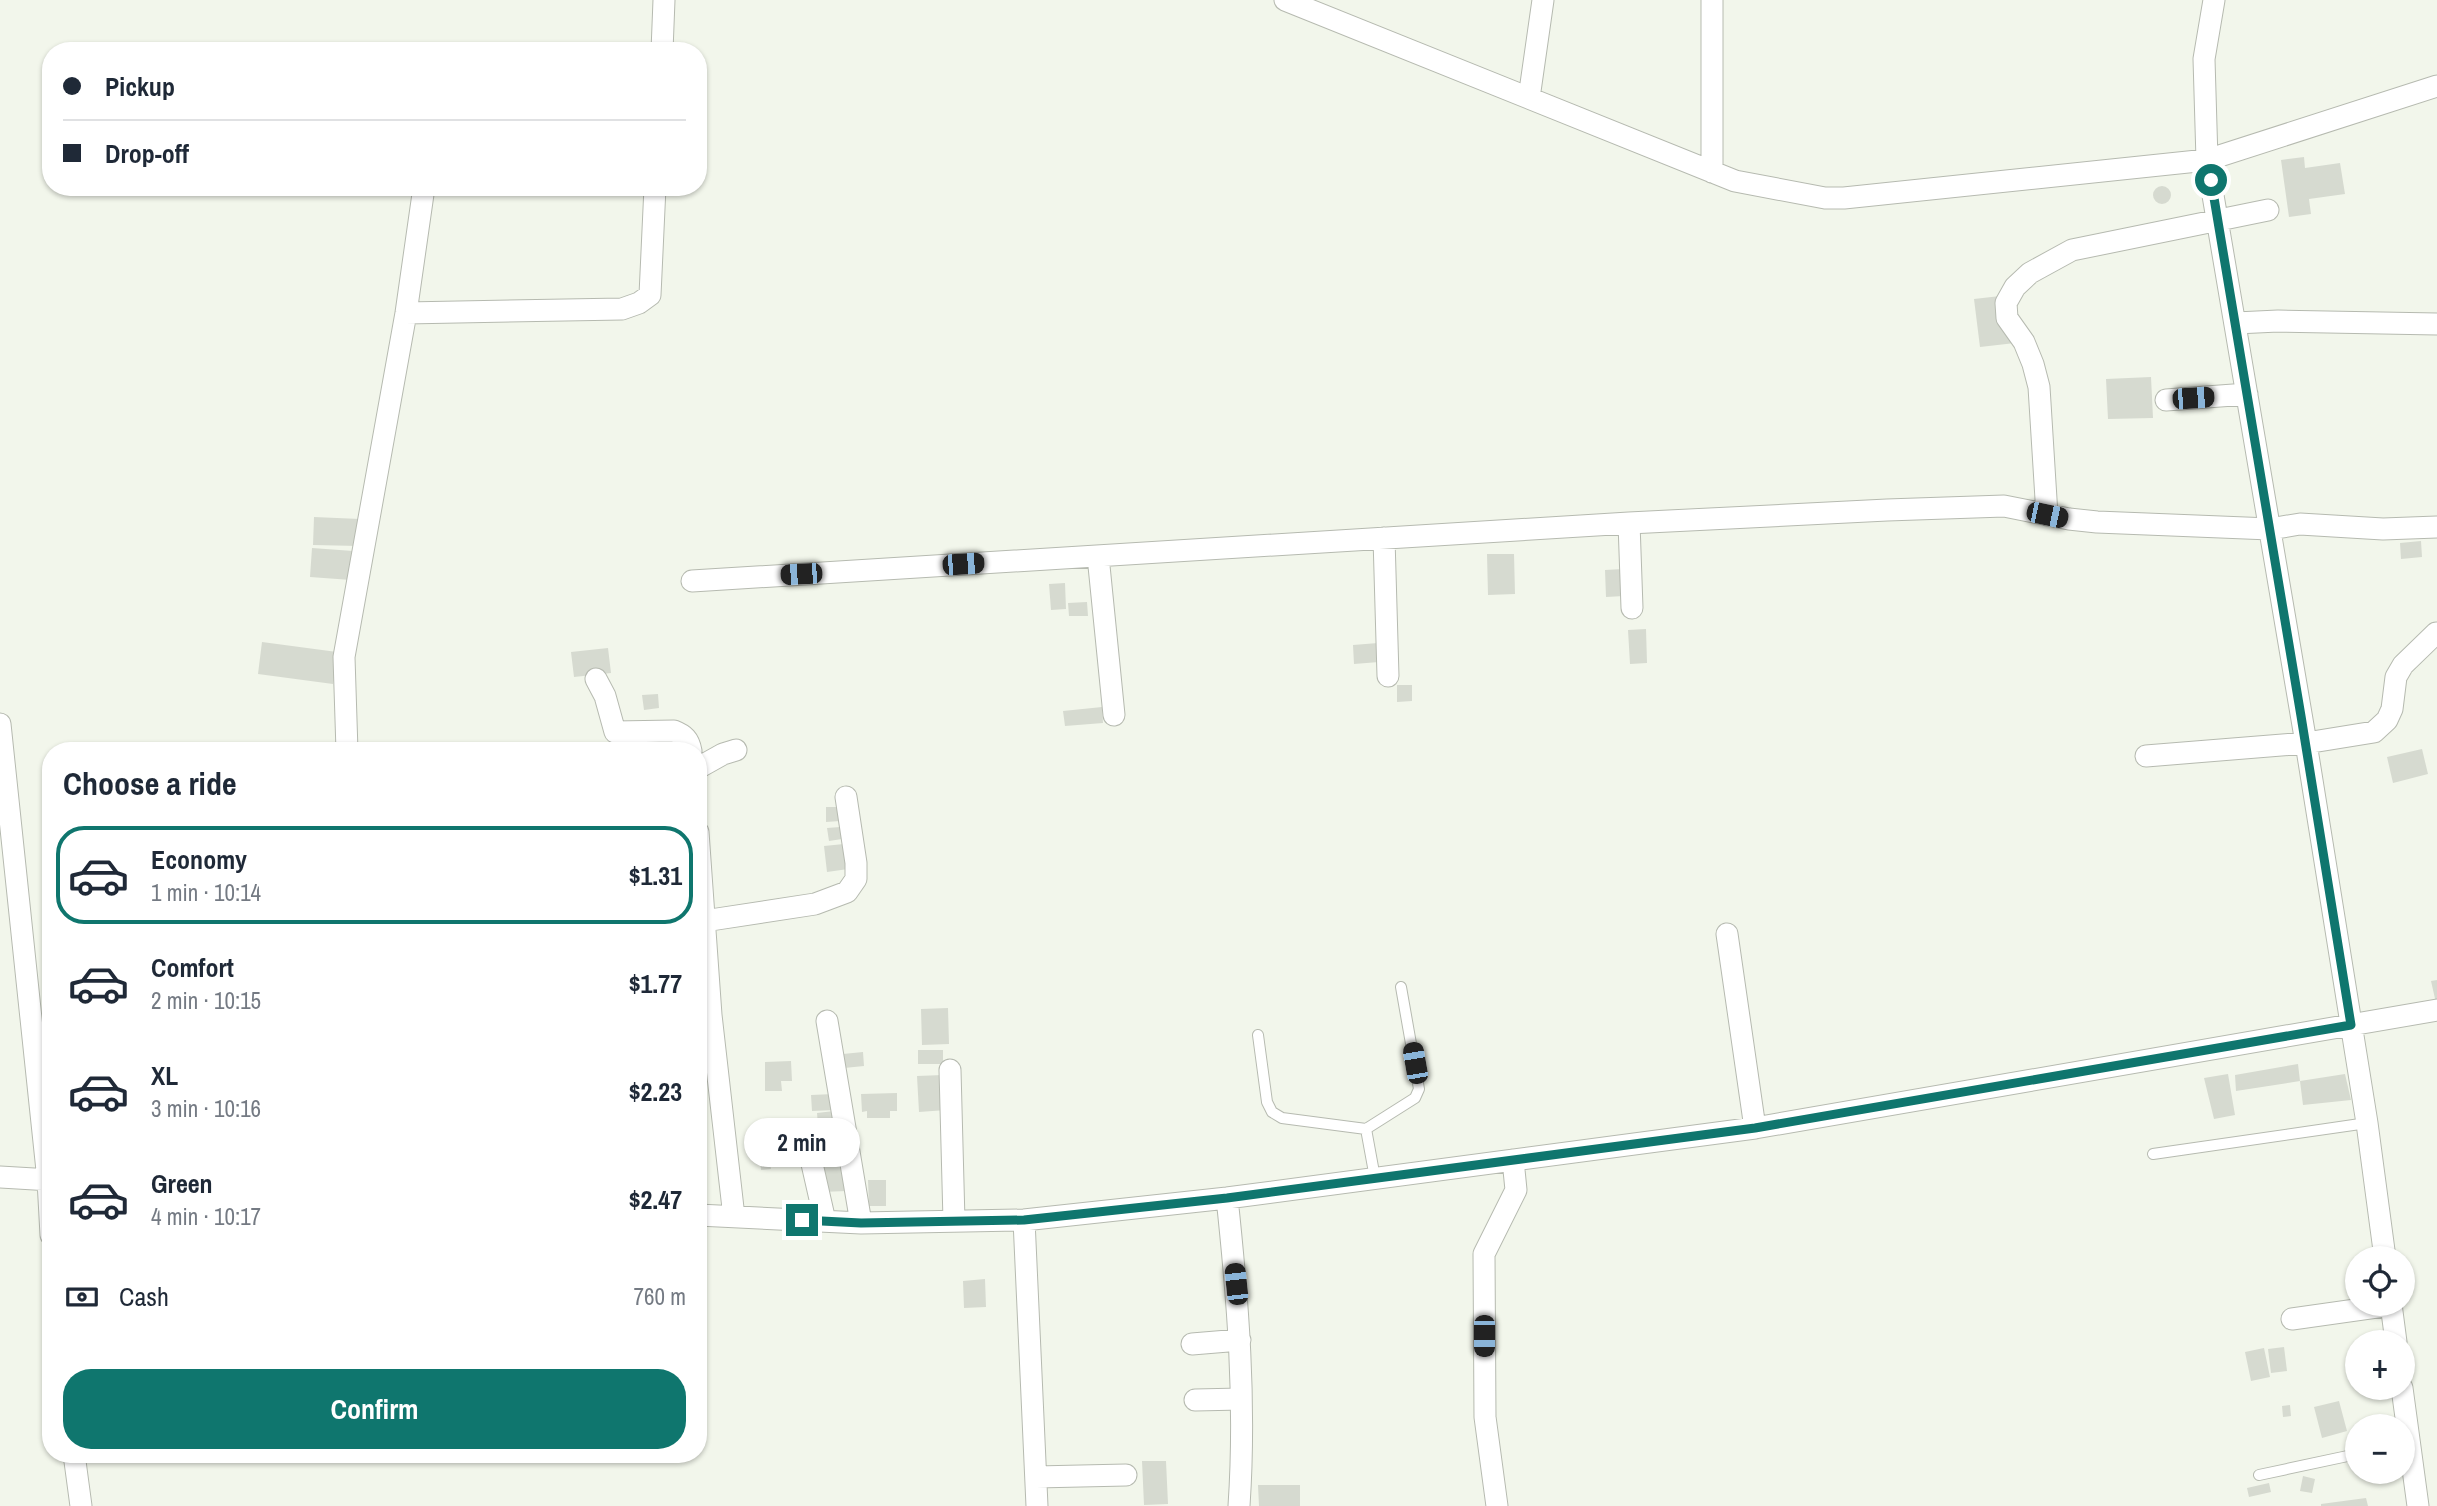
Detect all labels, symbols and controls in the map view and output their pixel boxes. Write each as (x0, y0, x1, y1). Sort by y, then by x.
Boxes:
text: Pickup (105, 69, 175, 104)
text: Drop-off (105, 136, 189, 171)
route start (2195, 164, 2227, 196)
car (2172, 386, 2215, 410)
car (2025, 500, 2070, 530)
car (942, 552, 985, 576)
car (780, 562, 823, 586)
text: Choose a ride (63, 762, 237, 805)
text: Economy (151, 842, 247, 877)
icon: car (67, 844, 130, 907)
text: $1.31 (629, 858, 682, 893)
text: 1 min · 10:14 (151, 877, 261, 908)
text: Comfort (151, 950, 234, 985)
icon: car (67, 952, 130, 1015)
text: $1.77 (629, 966, 682, 1001)
text: 2 min · 10:15 (151, 985, 261, 1016)
car (1402, 1040, 1429, 1086)
text: XL (151, 1058, 178, 1093)
icon: car (67, 1060, 130, 1123)
text: $2.23 (629, 1074, 682, 1109)
text: 3 min · 10:16 (151, 1093, 261, 1124)
callout: 2 min (744, 1118, 860, 1168)
text: 2 min (777, 1127, 827, 1158)
text: Green (151, 1166, 213, 1201)
icon: car (67, 1168, 130, 1231)
text: $2.47 (629, 1182, 682, 1217)
text: 4 min · 10:17 (151, 1201, 261, 1232)
route end (786, 1204, 818, 1236)
map controls (2345, 1246, 2415, 1484)
button: locate (2345, 1246, 2415, 1316)
car (1224, 1262, 1249, 1306)
icon: cash (63, 1278, 101, 1316)
text: Cash (119, 1279, 169, 1314)
text: 760 m (634, 1281, 686, 1312)
car (1474, 1315, 1495, 1357)
button: + (2345, 1330, 2415, 1400)
button: Confirm (63, 1369, 686, 1449)
button: − (2345, 1414, 2415, 1484)

